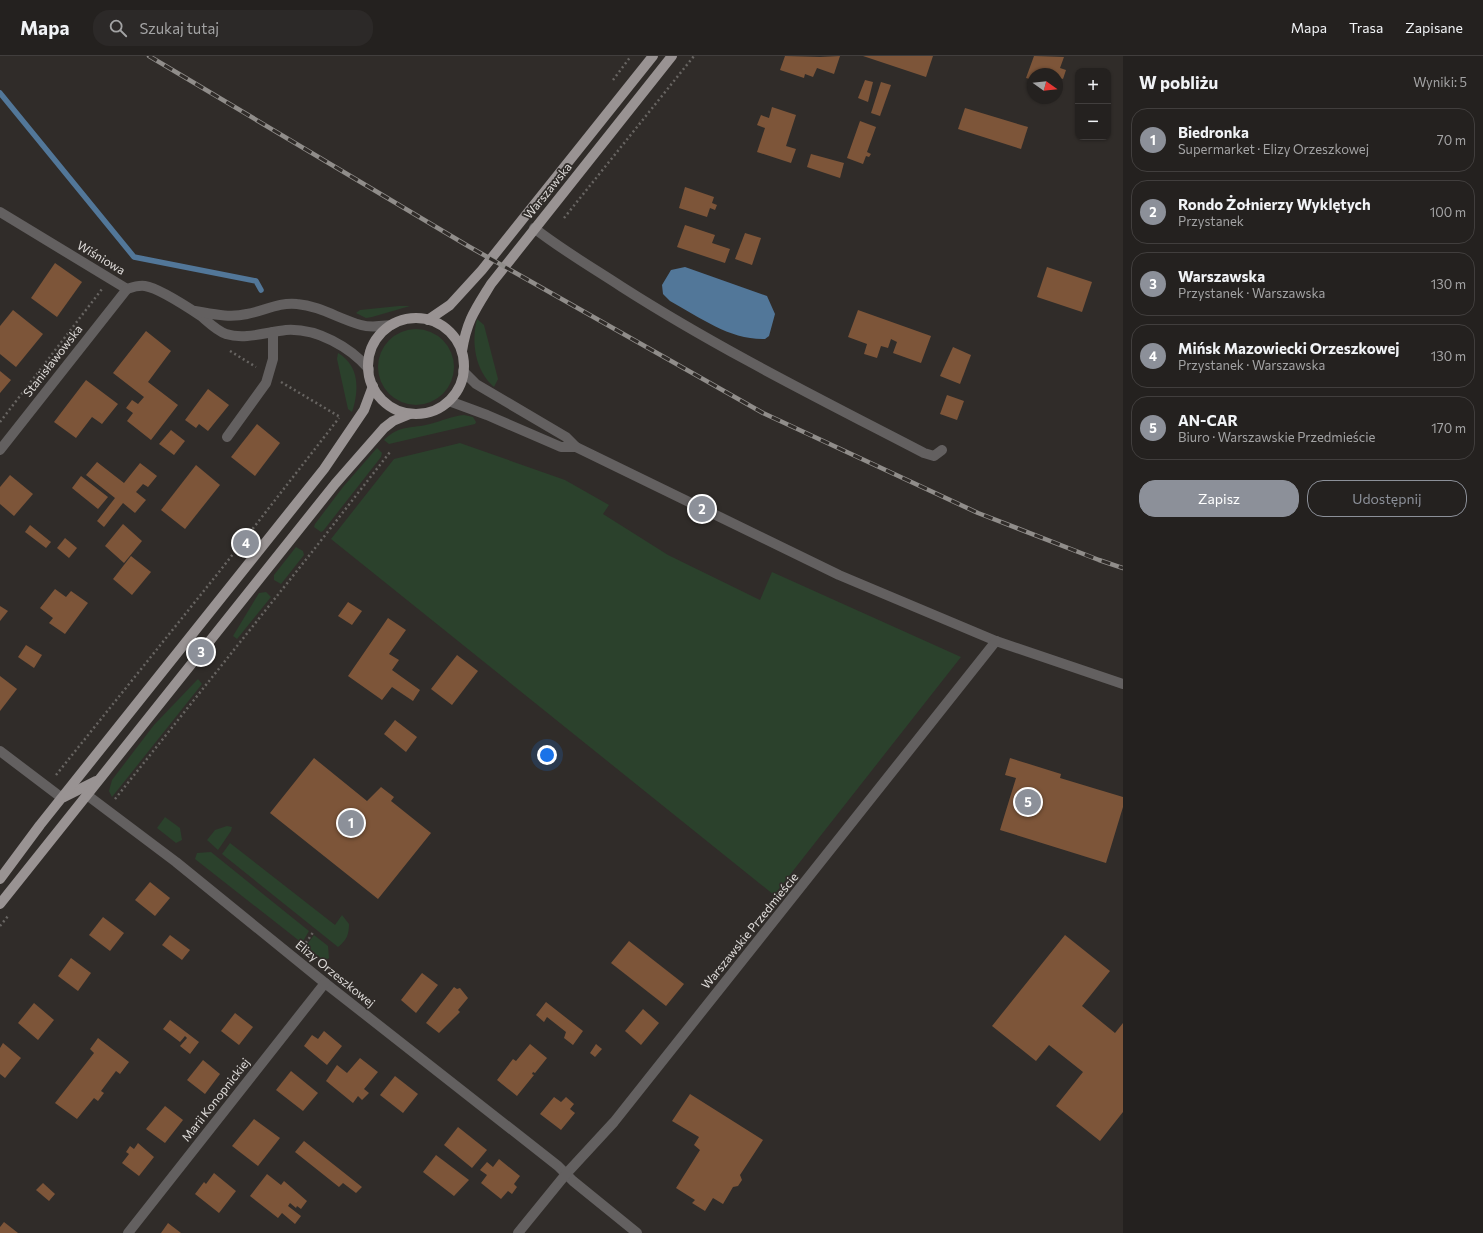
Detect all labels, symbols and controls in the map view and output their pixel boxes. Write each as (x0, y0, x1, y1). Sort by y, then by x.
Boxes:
search box (93, 10, 373, 46)
text: Mapa (20, 16, 69, 39)
icon: search (107, 17, 129, 39)
text: Szukaj tutaj (139, 19, 219, 37)
text: Mapa (1291, 19, 1327, 36)
text: Trasa (1349, 19, 1383, 36)
text: Zapisane (1405, 19, 1463, 36)
north arrow (1027, 68, 1063, 104)
map controls (1075, 68, 1111, 140)
button: + (1075, 68, 1111, 104)
text: W pobliżu (1139, 72, 1218, 93)
text: Wyniki: 5 (1413, 74, 1467, 90)
button: − (1075, 104, 1111, 140)
text: Biedronka (1178, 123, 1249, 141)
text: 1 (1150, 132, 1156, 148)
text: 70 m (1437, 132, 1466, 148)
text: Supermarket · Elizy Orzeszkowej (1178, 141, 1369, 157)
street label: Warszawska (520, 160, 574, 221)
text: Rondo Żołnierzy Wyklętych (1178, 195, 1371, 213)
text: 2 (1149, 204, 1157, 220)
text: 100 m (1430, 204, 1466, 220)
text: Przystanek (1178, 213, 1244, 229)
street label: Wiśniowa (75, 237, 128, 277)
text: Warszawska (1178, 267, 1265, 285)
text: 3 (1149, 276, 1157, 292)
text: 130 m (1431, 276, 1466, 292)
text: Przystanek · Warszawska (1178, 285, 1325, 301)
street label: Stanisławowska (20, 322, 85, 399)
text: Mińsk Mazowiecki Orzeszkowej (1178, 339, 1400, 357)
text: 4 (1149, 348, 1157, 364)
text: 130 m (1431, 348, 1466, 364)
text: Przystanek · Warszawska (1178, 357, 1325, 373)
text: AN-CAR (1178, 411, 1238, 429)
text: 5 (1149, 420, 1157, 436)
text: 170 m (1431, 420, 1466, 436)
text: Biuro · Warszawskie Przedmieście (1178, 429, 1375, 445)
button: Zapisz (1139, 480, 1299, 517)
button: Udostępnij (1307, 480, 1467, 517)
pin: 2 (689, 494, 715, 524)
pin: 4 (233, 528, 259, 558)
pin: 3 (188, 637, 214, 667)
your location (537, 745, 557, 765)
pin: 5 (1015, 787, 1041, 817)
pin: 1 (338, 808, 364, 838)
street label: Warszawskie Przedmieście (698, 869, 800, 991)
street label: Elizy Orzeszkowej (293, 937, 378, 1009)
street label: Marii Konopnickiej (178, 1055, 252, 1144)

